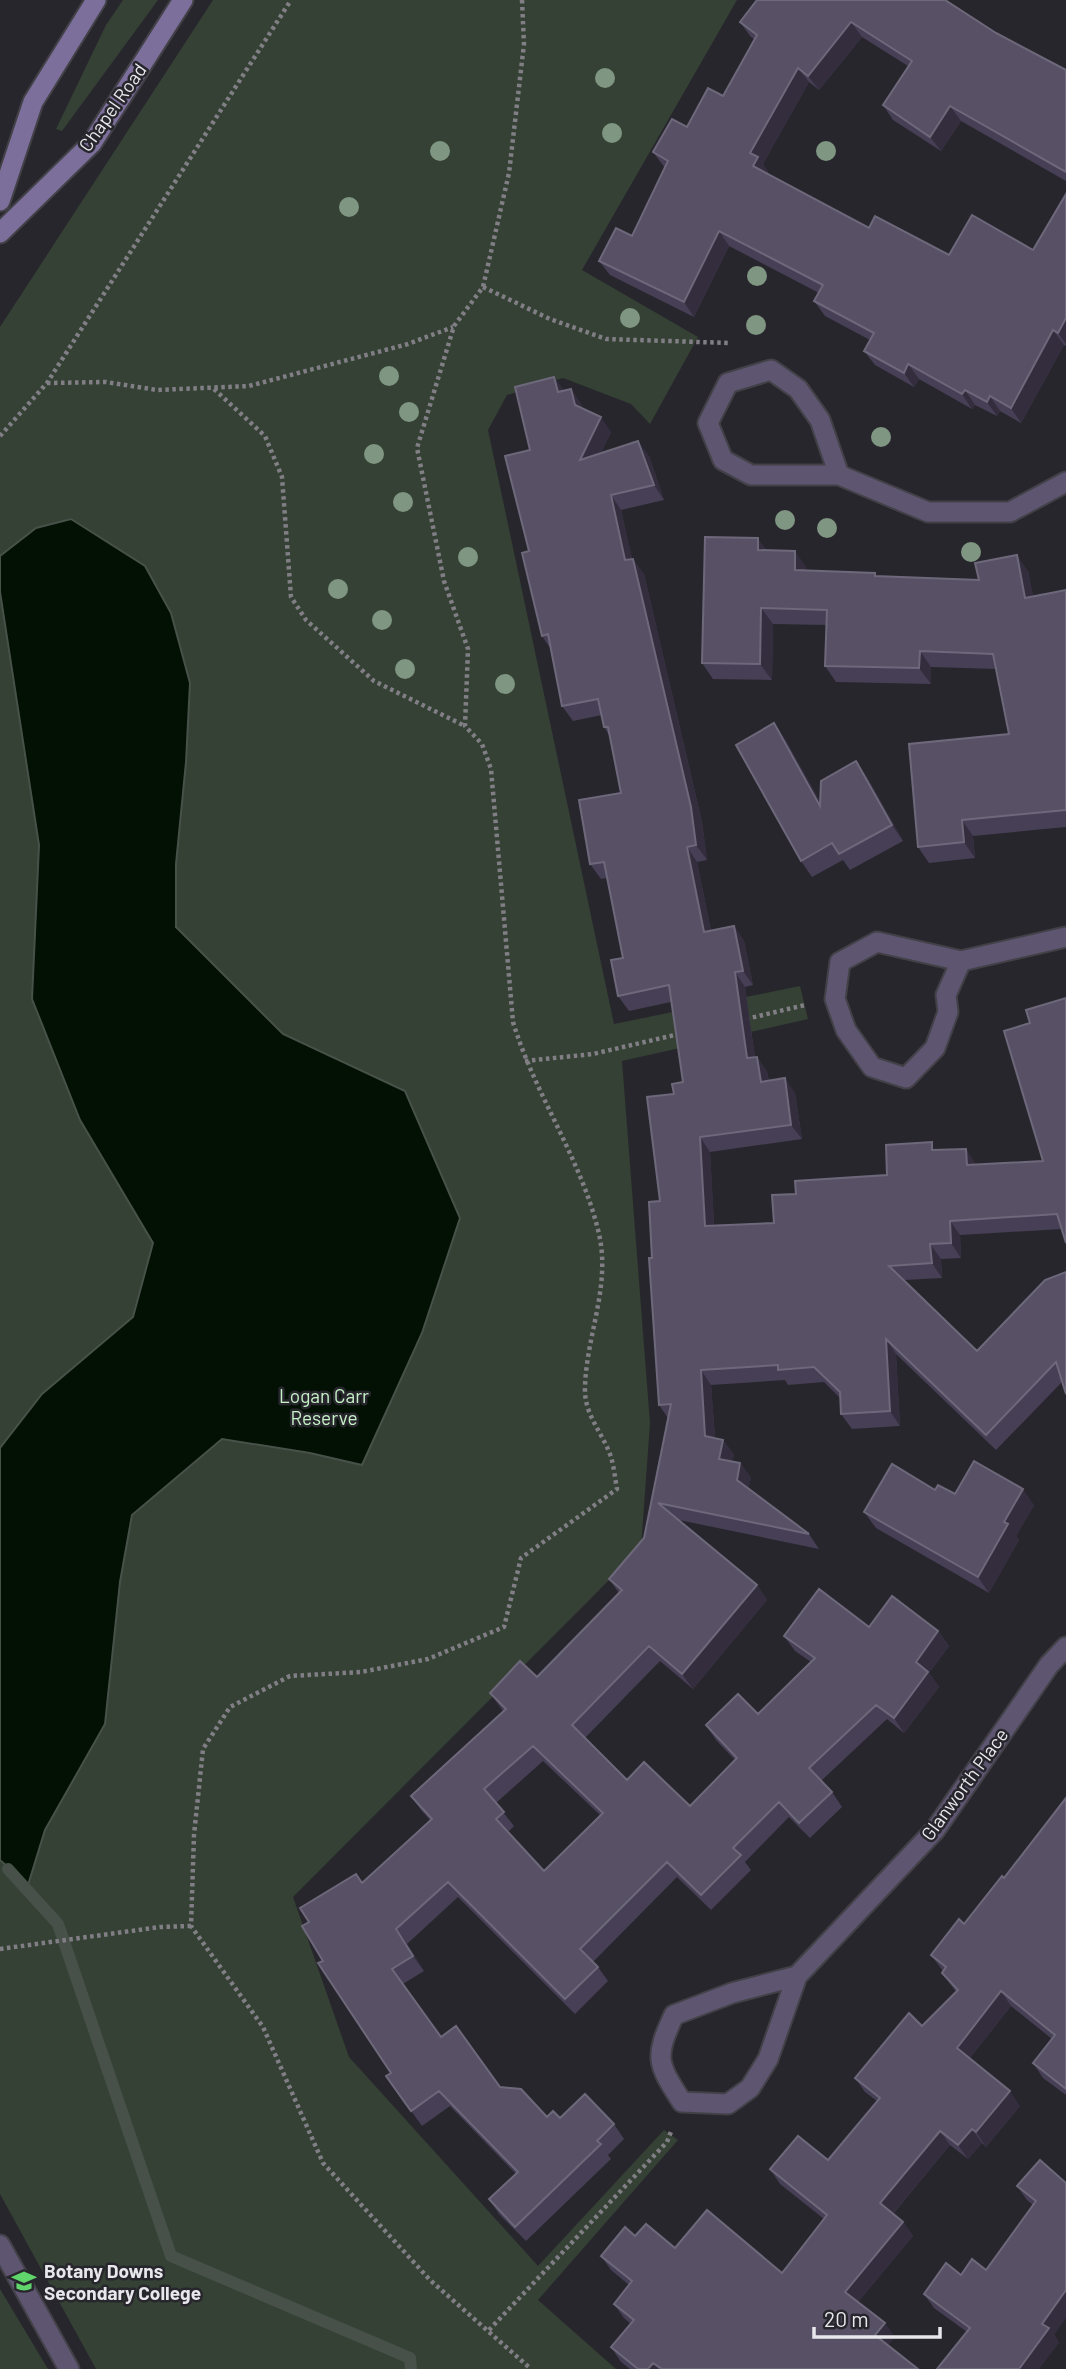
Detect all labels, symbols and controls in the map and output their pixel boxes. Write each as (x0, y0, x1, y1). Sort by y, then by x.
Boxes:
street label: Chapel Road (73, 59, 151, 155)
park label: Logan Carr Reserve (279, 1384, 369, 1429)
street label: Glanworth Place (916, 1723, 1012, 1845)
place label: Botany Downs Secondary College (44, 2259, 201, 2304)
school or university icon: Botany Downs Secondary College (10, 2267, 38, 2295)
scale bar (814, 2296, 940, 2340)
text: 20 m (824, 2306, 869, 2331)

